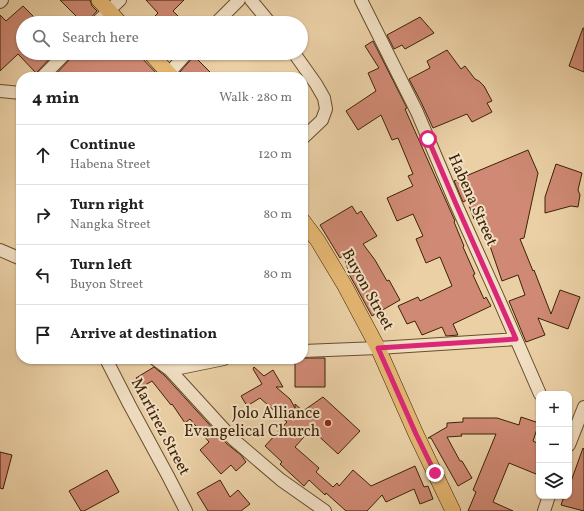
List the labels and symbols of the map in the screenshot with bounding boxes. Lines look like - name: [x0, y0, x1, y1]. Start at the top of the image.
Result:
- route start: [419, 130, 437, 148]
- street label: Habena Street: [442, 150, 502, 250]
- street label: Buyon Street: [336, 245, 399, 335]
- street label: Martirez Street: [125, 374, 195, 480]
- place label: Jolo Alliance Evangelical Church: [184, 403, 320, 443]
- marker: Jolo Alliance Evangelical Church: [323, 418, 333, 428]
- route end: [426, 464, 444, 482]

